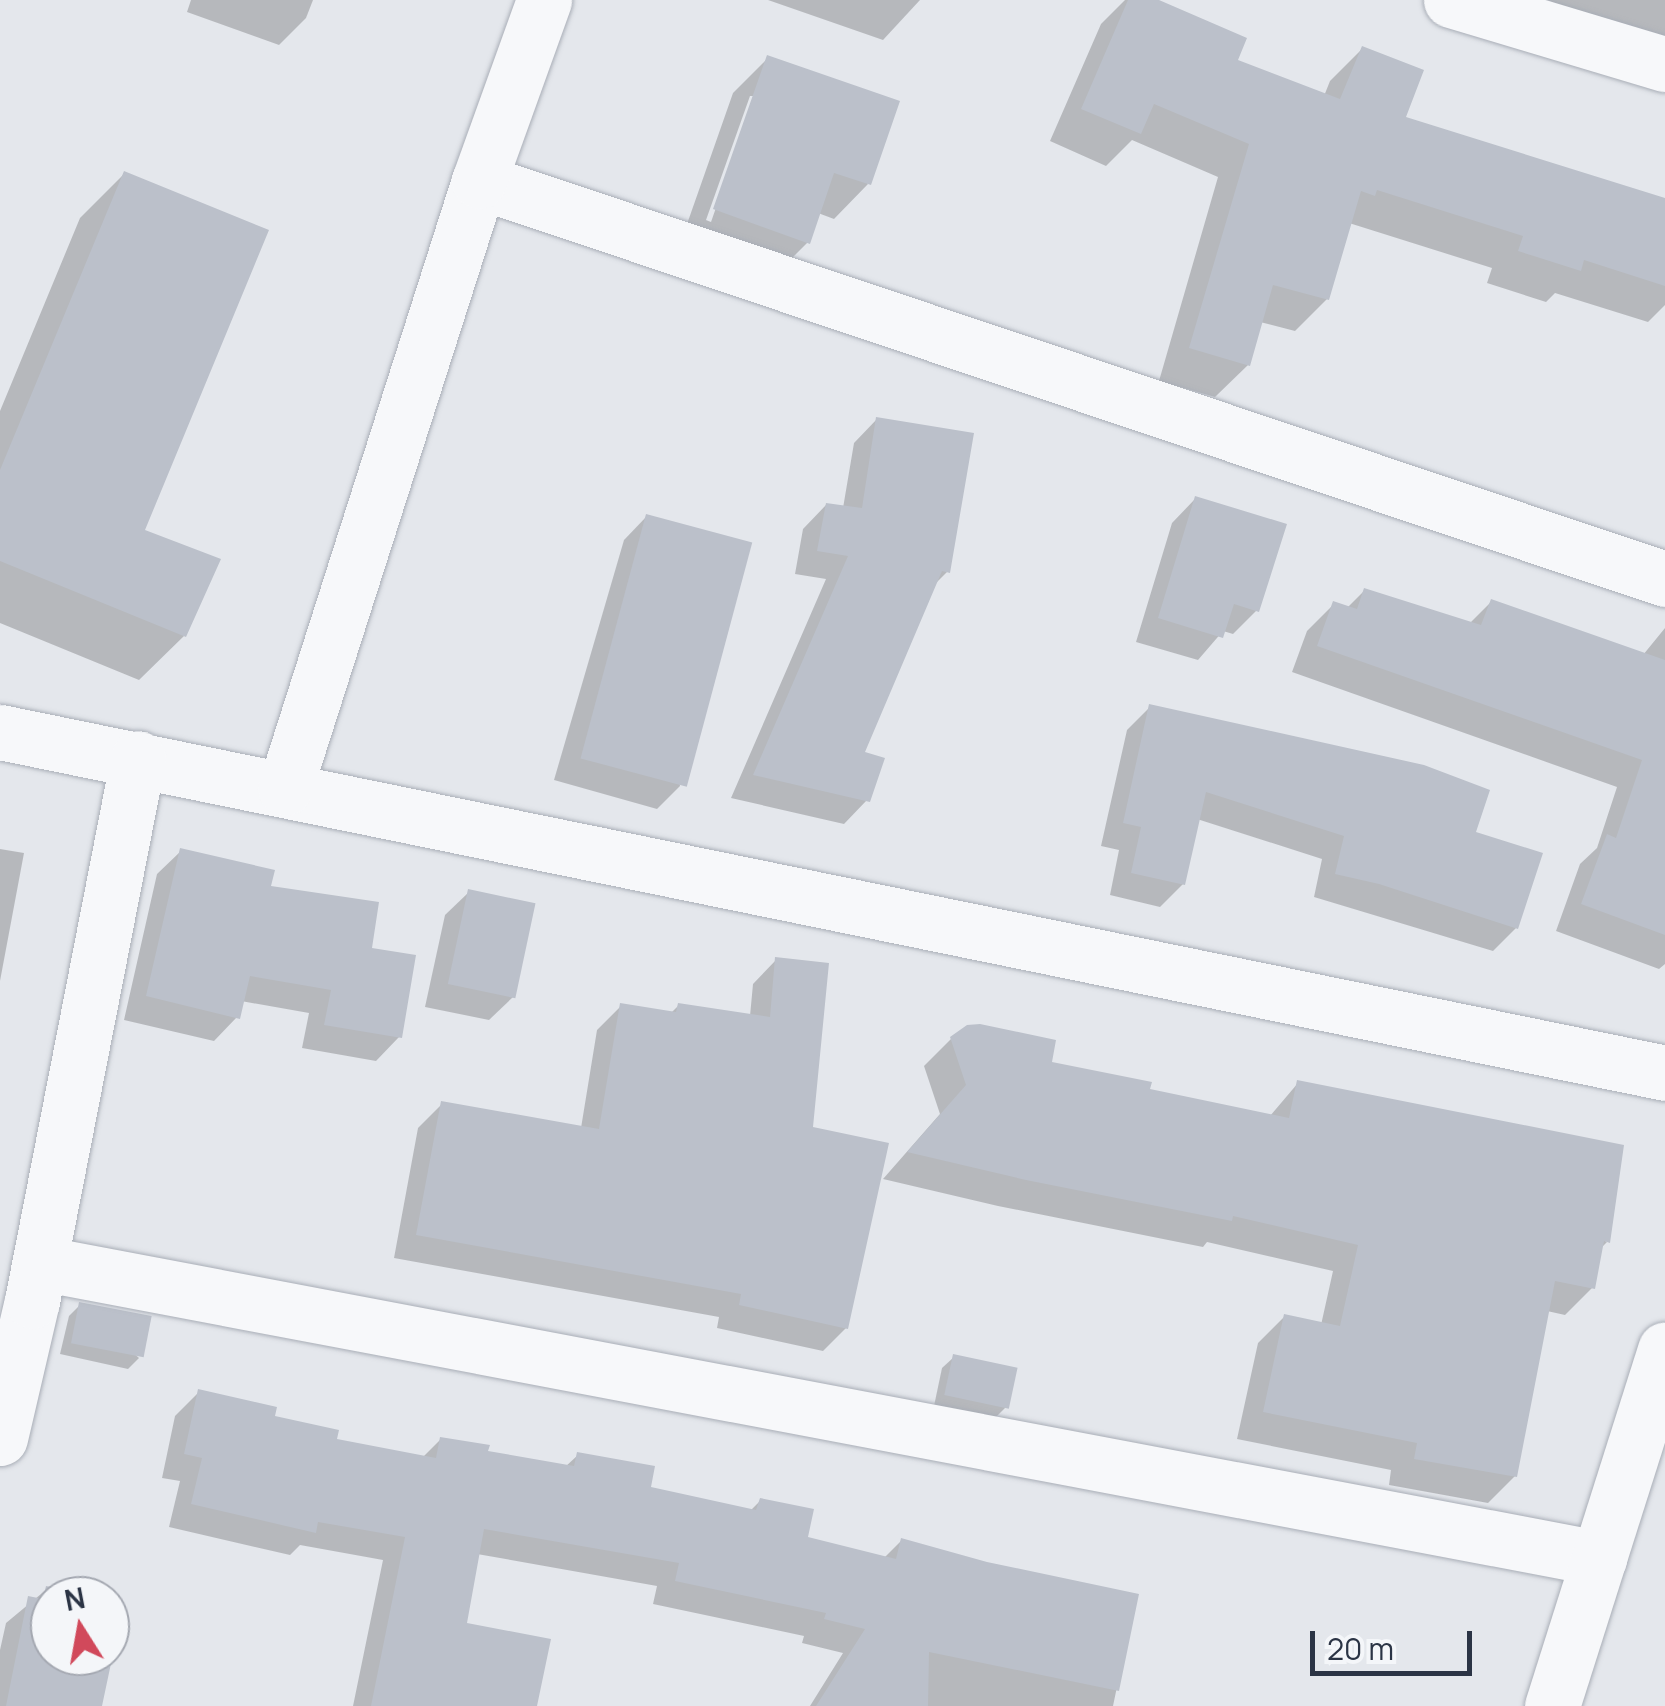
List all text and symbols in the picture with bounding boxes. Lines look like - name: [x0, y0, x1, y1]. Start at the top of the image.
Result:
- north arrow: [30, 1576, 130, 1676]
- text: N: [61, 1578, 88, 1619]
- scale bar: [1315, 1611, 1478, 1673]
- text: 20 m: [1327, 1628, 1394, 1669]

